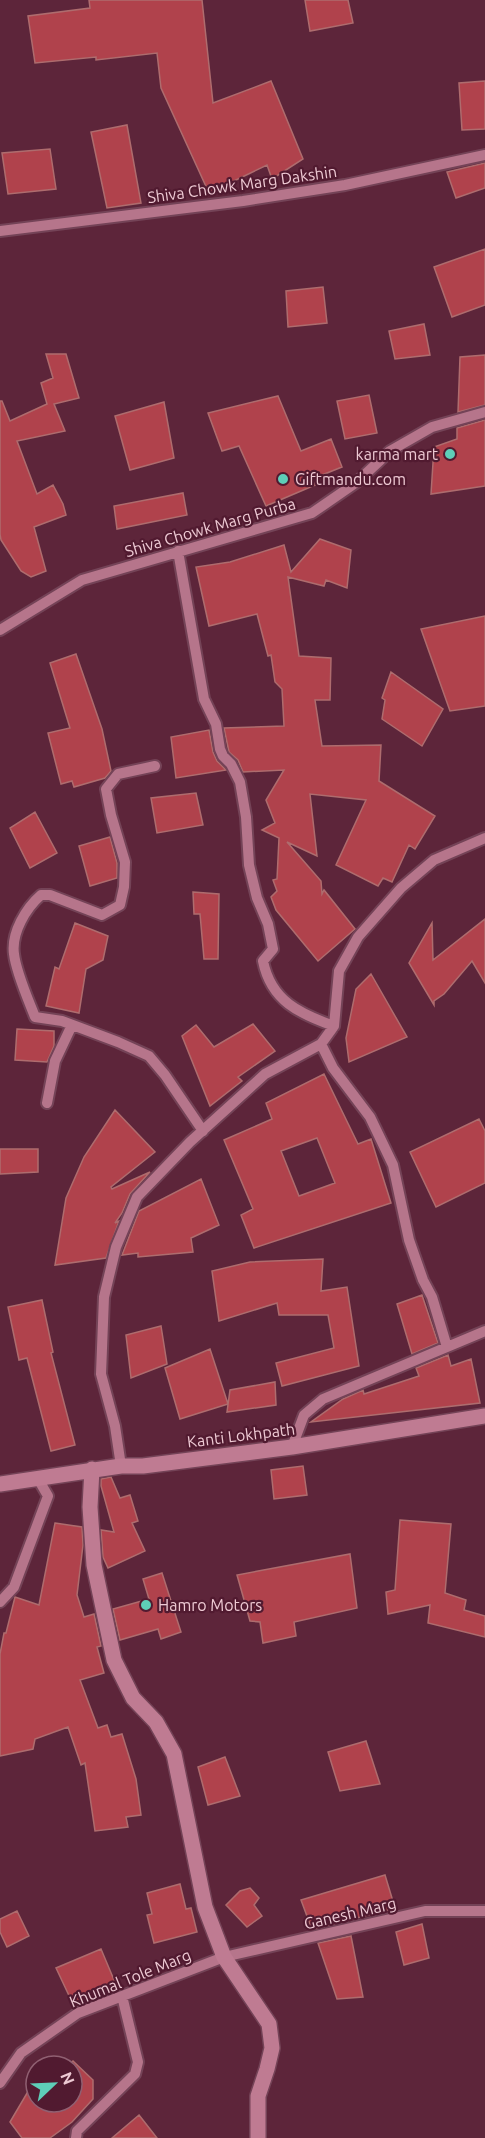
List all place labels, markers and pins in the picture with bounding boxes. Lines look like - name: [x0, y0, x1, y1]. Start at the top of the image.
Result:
- place label: karma mart: [356, 445, 439, 463]
- marker: karma mart: [443, 447, 457, 461]
- place label: Giftmandu.com: [295, 470, 406, 488]
- marker: Giftmandu.com: [276, 472, 290, 486]
- place label: Hamro Motors: [158, 1596, 262, 1614]
- marker: Hamro Motors: [139, 1598, 153, 1612]

